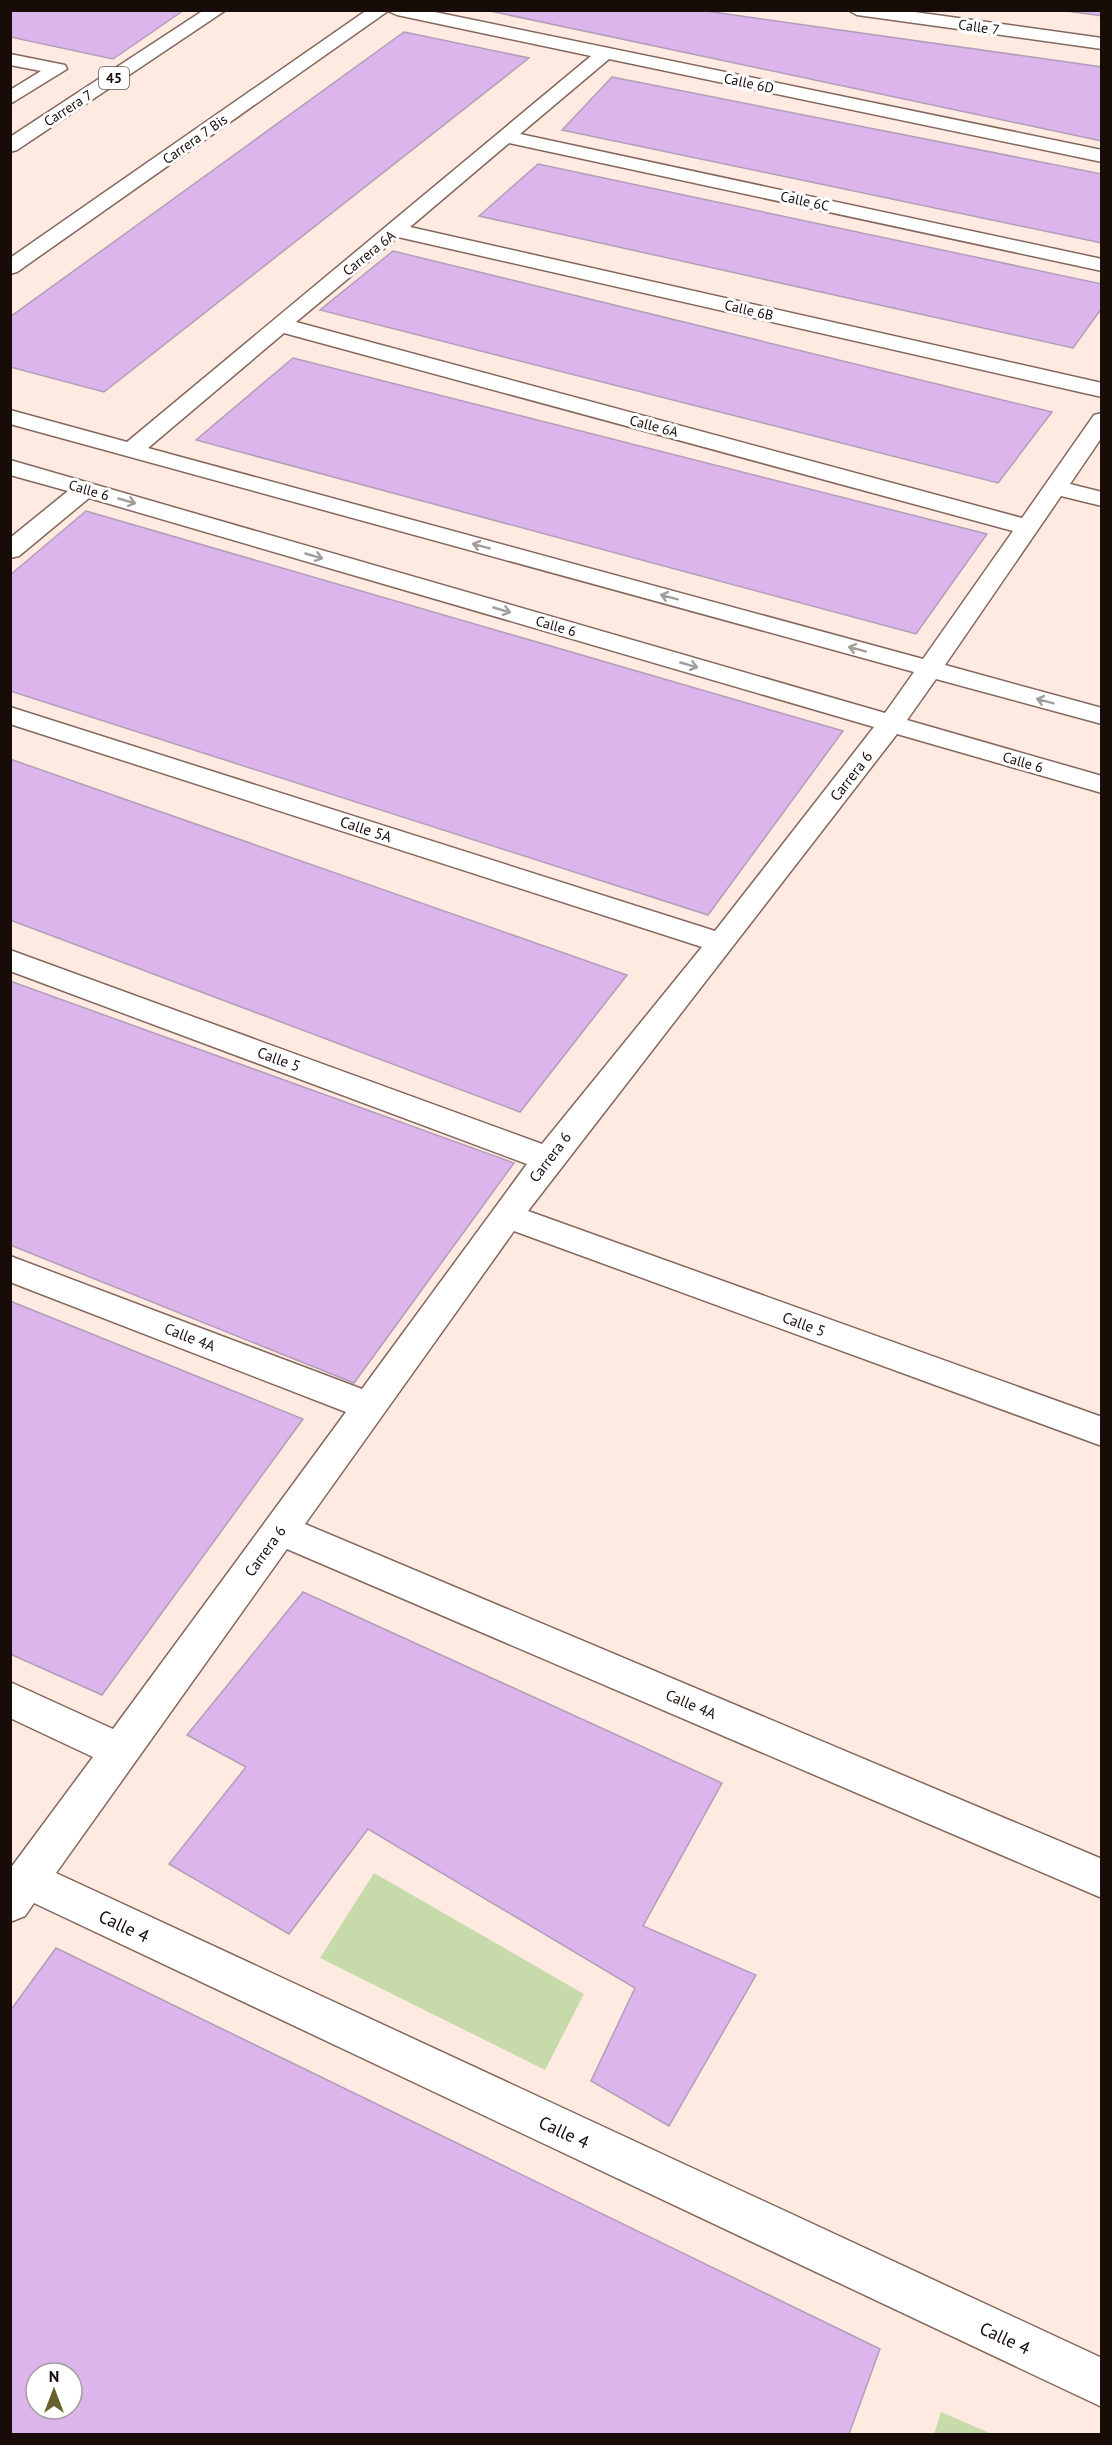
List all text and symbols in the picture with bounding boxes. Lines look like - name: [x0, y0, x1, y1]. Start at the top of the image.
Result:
- street label: Calle 7: [957, 15, 1001, 39]
- road number: 45: [99, 67, 129, 89]
- street label: Calle 6D: [722, 69, 776, 97]
- street label: Carrera 7: [40, 86, 96, 130]
- street label: Carrera 7 Bis: [159, 110, 231, 168]
- street label: Calle 6C: [779, 187, 831, 215]
- street label: Carrera 6A: [339, 226, 400, 280]
- street label: Calle 6B: [723, 296, 775, 324]
- street label: Calle 6A: [628, 411, 681, 441]
- street label: Calle 6: [67, 476, 111, 504]
- one-way arrow: [117, 496, 136, 507]
- one-way arrow: [472, 540, 491, 551]
- one-way arrow: [304, 551, 323, 562]
- one-way arrow: [660, 591, 679, 603]
- one-way arrow: [492, 605, 511, 616]
- street label: Calle 6: [534, 612, 578, 640]
- one-way arrow: [848, 643, 867, 654]
- one-way arrow: [679, 660, 698, 671]
- one-way arrow: [1036, 694, 1055, 706]
- street label: Carrera 6: [826, 747, 876, 805]
- street label: Calle 6: [1001, 748, 1045, 776]
- street label: Calle 5A: [338, 812, 394, 846]
- street label: Calle 5: [255, 1042, 303, 1076]
- street label: Carrera 6: [525, 1128, 575, 1186]
- street label: Calle 5: [780, 1307, 828, 1341]
- street label: Calle 4A: [162, 1319, 218, 1355]
- street label: Carrera 6: [240, 1522, 290, 1580]
- street label: Calle 4A: [663, 1685, 719, 1723]
- street label: Calle 4: [95, 1904, 153, 1948]
- street label: Calle 4: [535, 2110, 593, 2154]
- street label: Calle 4: [976, 2316, 1034, 2360]
- north arrow: [24, 2361, 84, 2421]
- text: N: [49, 2366, 59, 2386]

